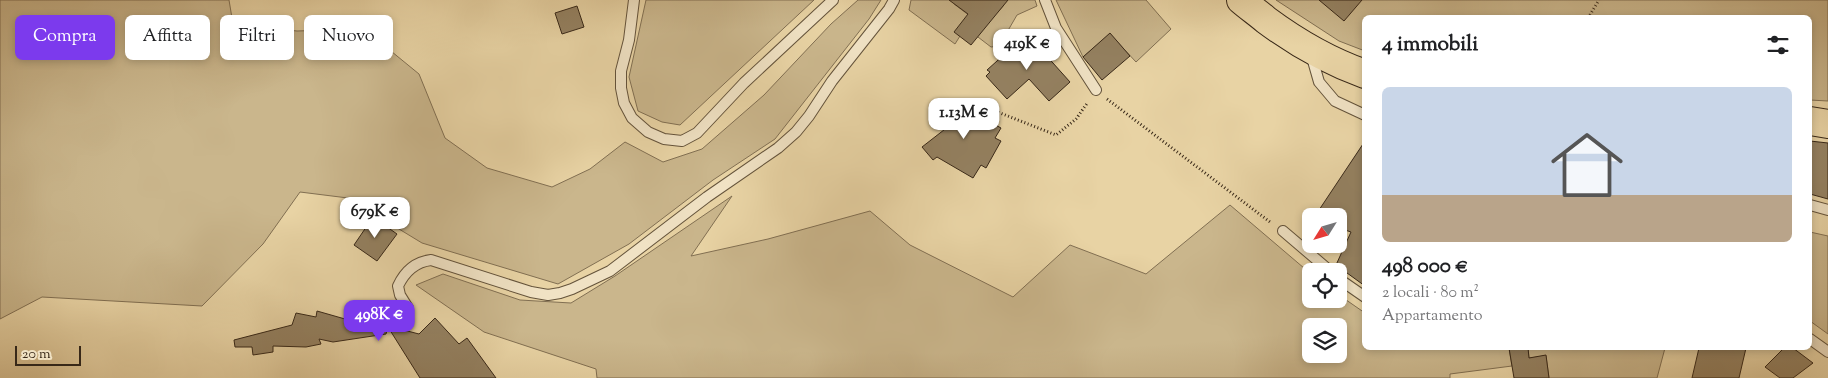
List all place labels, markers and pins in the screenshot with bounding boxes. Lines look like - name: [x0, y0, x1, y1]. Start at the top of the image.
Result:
- pin: 419K €: [986, 28, 1068, 71]
- pin: 1.13M €: [918, 98, 1010, 140]
- pin: 679K €: [334, 196, 416, 239]
- pin: 498K €: [338, 300, 420, 342]

